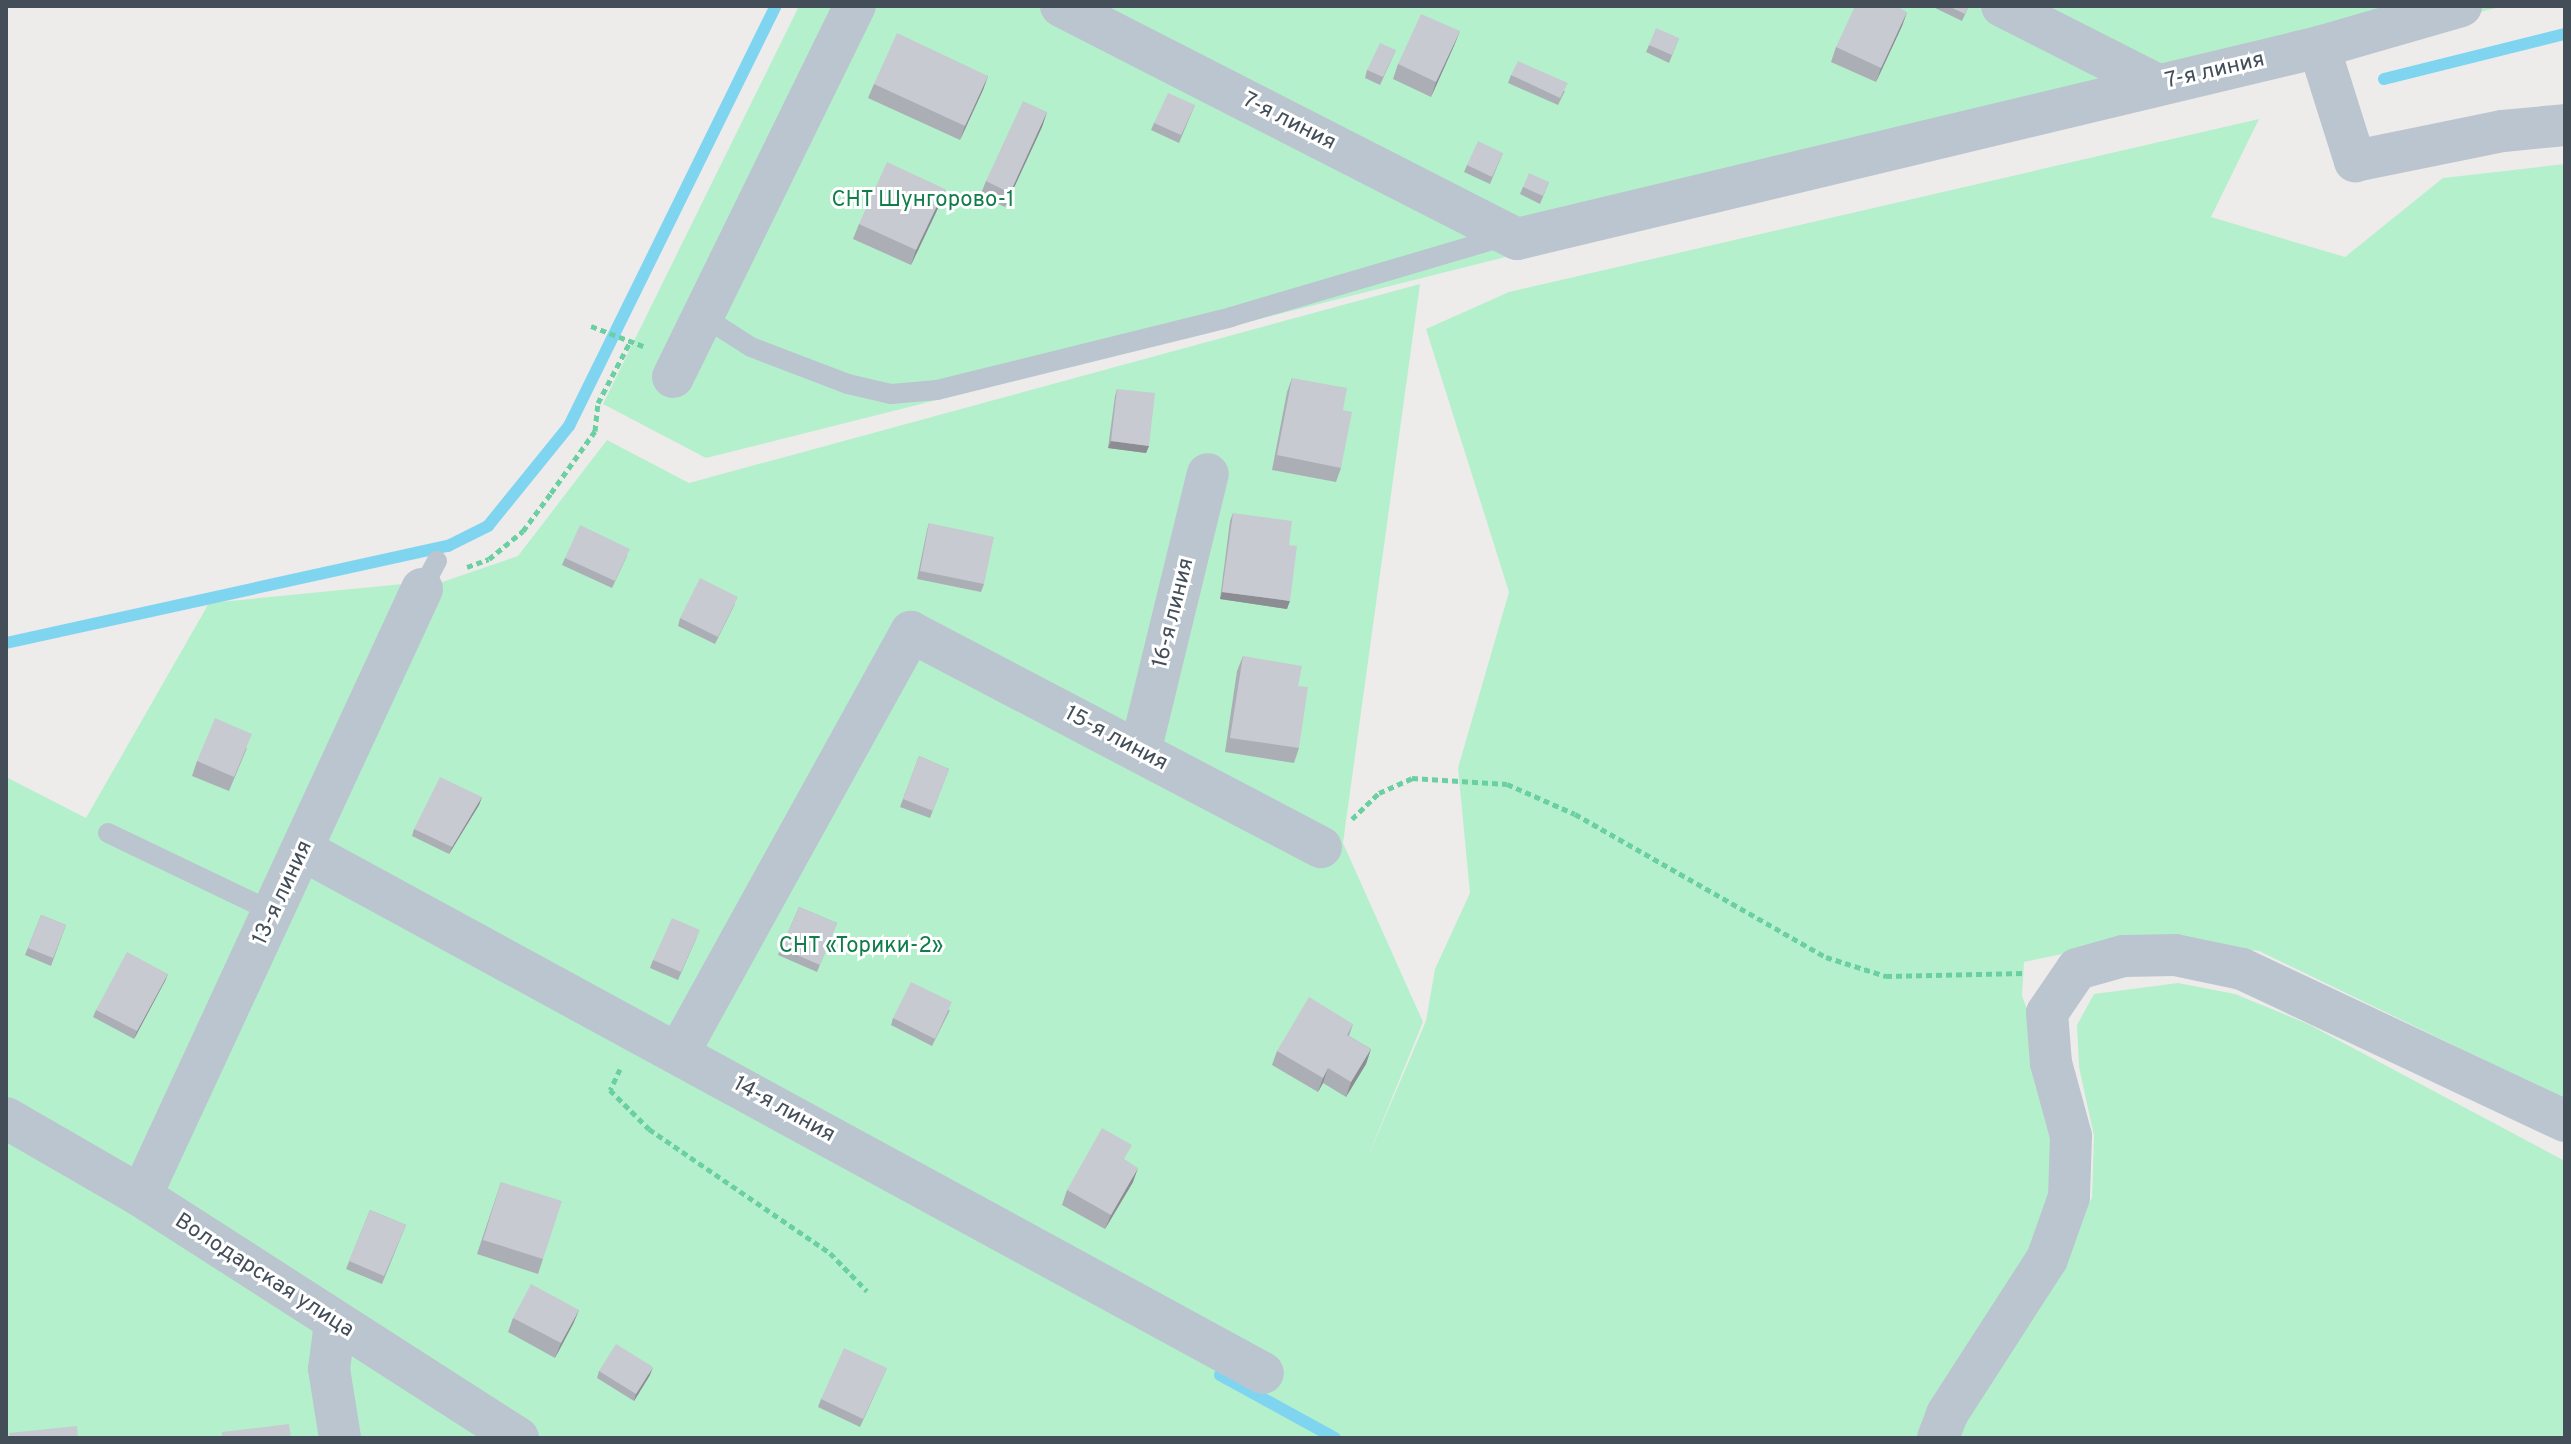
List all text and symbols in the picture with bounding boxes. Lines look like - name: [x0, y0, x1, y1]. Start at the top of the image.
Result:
- street label: 7-я линия: [2163, 47, 2267, 95]
- street label: 7-я линия: [1238, 87, 1340, 157]
- park label: СНТ Шунгорово-1: [831, 188, 1015, 214]
- street label: 16-я линия: [1148, 555, 1200, 671]
- street label: 15-я линия: [1060, 701, 1172, 777]
- street label: 13-я линия: [247, 837, 319, 949]
- park label: СНТ «Торики-2»: [778, 934, 944, 960]
- street label: 14-я линия: [729, 1071, 839, 1149]
- street label: Володарская улица: [170, 1208, 358, 1344]

